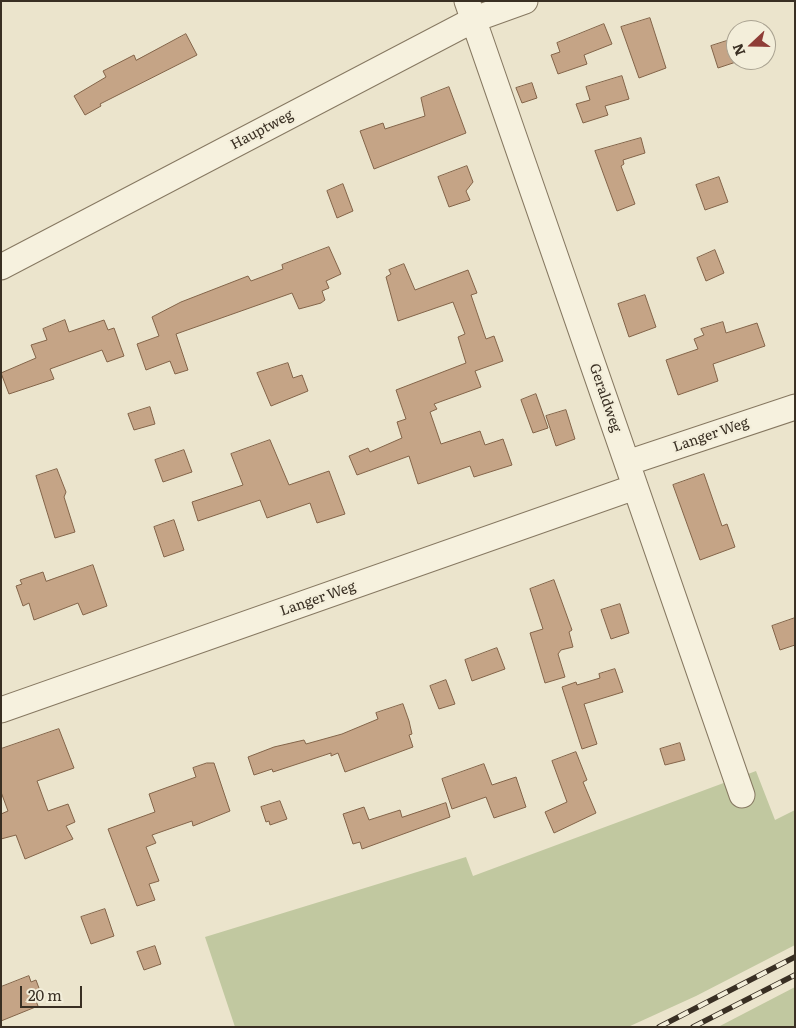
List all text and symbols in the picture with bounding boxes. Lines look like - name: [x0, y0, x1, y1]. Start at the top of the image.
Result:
- north arrow: [726, 20, 776, 70]
- text: N: [726, 41, 749, 59]
- street label: Hauptweg: [228, 107, 296, 153]
- street label: Geraldweg: [585, 361, 625, 435]
- street label: Langer Weg: [671, 414, 751, 456]
- street label: Langer Weg: [278, 578, 358, 620]
- scale bar: [22, 976, 85, 1008]
- text: 20 m: [28, 983, 62, 1006]

